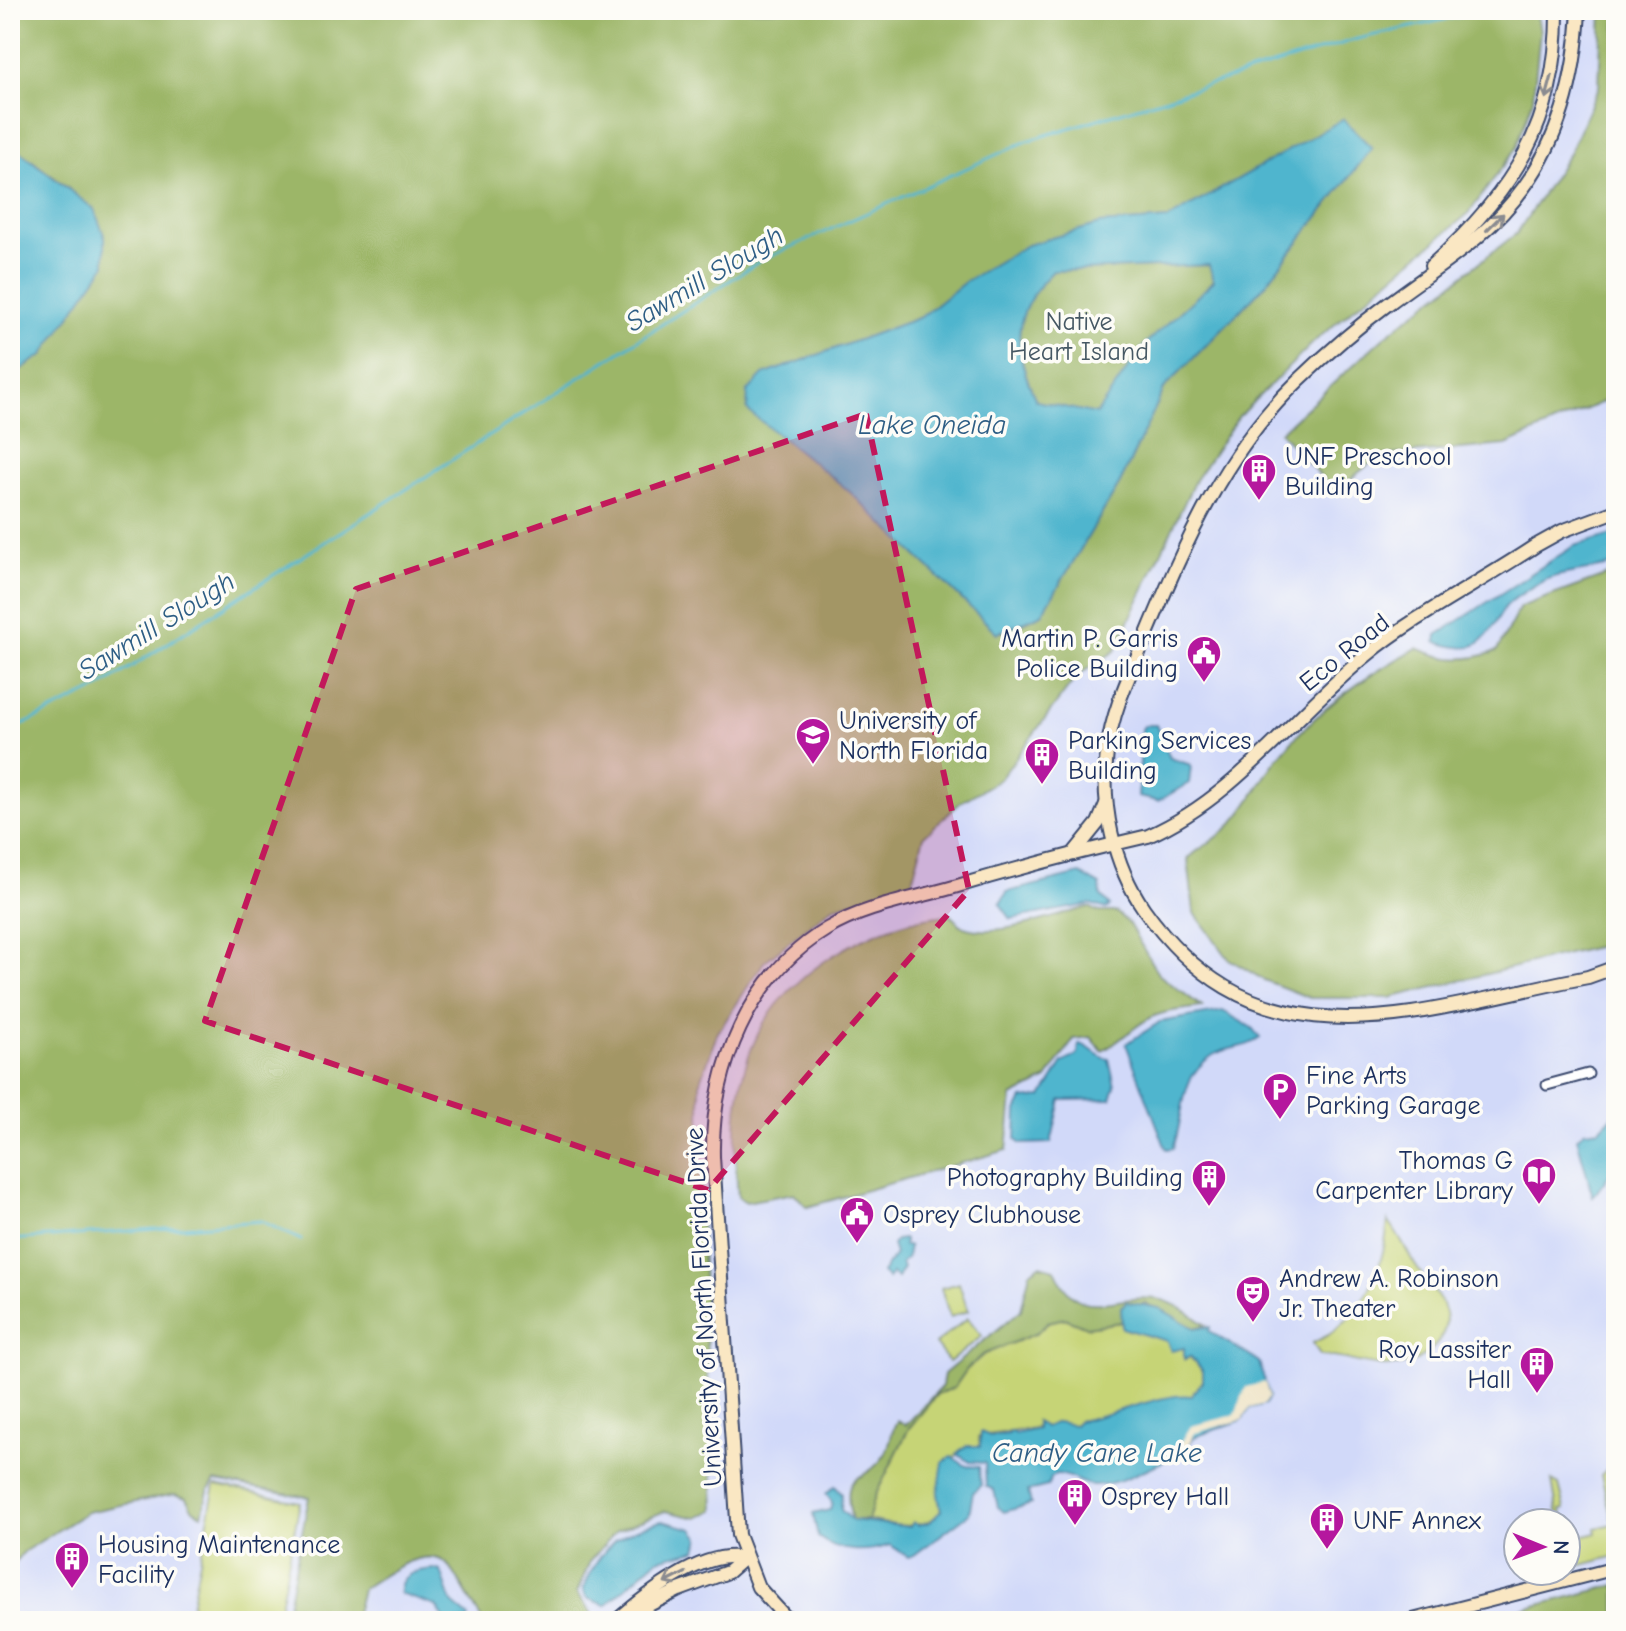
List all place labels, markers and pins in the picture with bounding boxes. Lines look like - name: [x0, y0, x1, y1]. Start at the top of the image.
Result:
- place label: UNF Preschool Building: [1285, 442, 1452, 502]
- building icon: UNF Preschool Building: [1240, 452, 1278, 502]
- place label: Martin P. Garris Police Building: [1001, 624, 1178, 684]
- public building icon: Martin P. Garris Police Building: [1185, 634, 1223, 684]
- place label: University of North Florida: [839, 706, 988, 766]
- school or university icon: University of North Florida: [794, 716, 832, 766]
- place label: Parking Services Building: [1068, 726, 1251, 786]
- building icon: Parking Services Building: [1023, 736, 1061, 786]
- place label: Fine Arts Parking Garage: [1306, 1061, 1481, 1121]
- parking icon: Fine Arts Parking Garage: [1261, 1071, 1299, 1121]
- place label: Thomas G Carpenter Library: [1315, 1146, 1513, 1206]
- library icon: Thomas G Carpenter Library: [1520, 1156, 1558, 1206]
- building icon: Photography Building: [1190, 1158, 1228, 1208]
- place label: Photography Building: [947, 1163, 1183, 1193]
- public building icon: Osprey Clubhouse: [838, 1195, 876, 1245]
- place label: Osprey Clubhouse: [883, 1200, 1081, 1230]
- place label: Andrew A. Robinson Jr. Theater: [1279, 1264, 1499, 1324]
- theatre icon: Andrew A. Robinson Jr. Theater: [1234, 1274, 1272, 1324]
- place label: Roy Lassiter Hall: [1378, 1335, 1512, 1395]
- building icon: Roy Lassiter Hall: [1518, 1345, 1556, 1395]
- building icon: Osprey Hall: [1056, 1477, 1094, 1527]
- place label: Osprey Hall: [1101, 1482, 1229, 1512]
- building icon: UNF Annex: [1308, 1501, 1346, 1551]
- place label: UNF Annex: [1353, 1506, 1482, 1536]
- place label: Housing Maintenance Facility: [98, 1530, 340, 1590]
- building icon: Housing Maintenance Facility: [53, 1540, 91, 1590]

